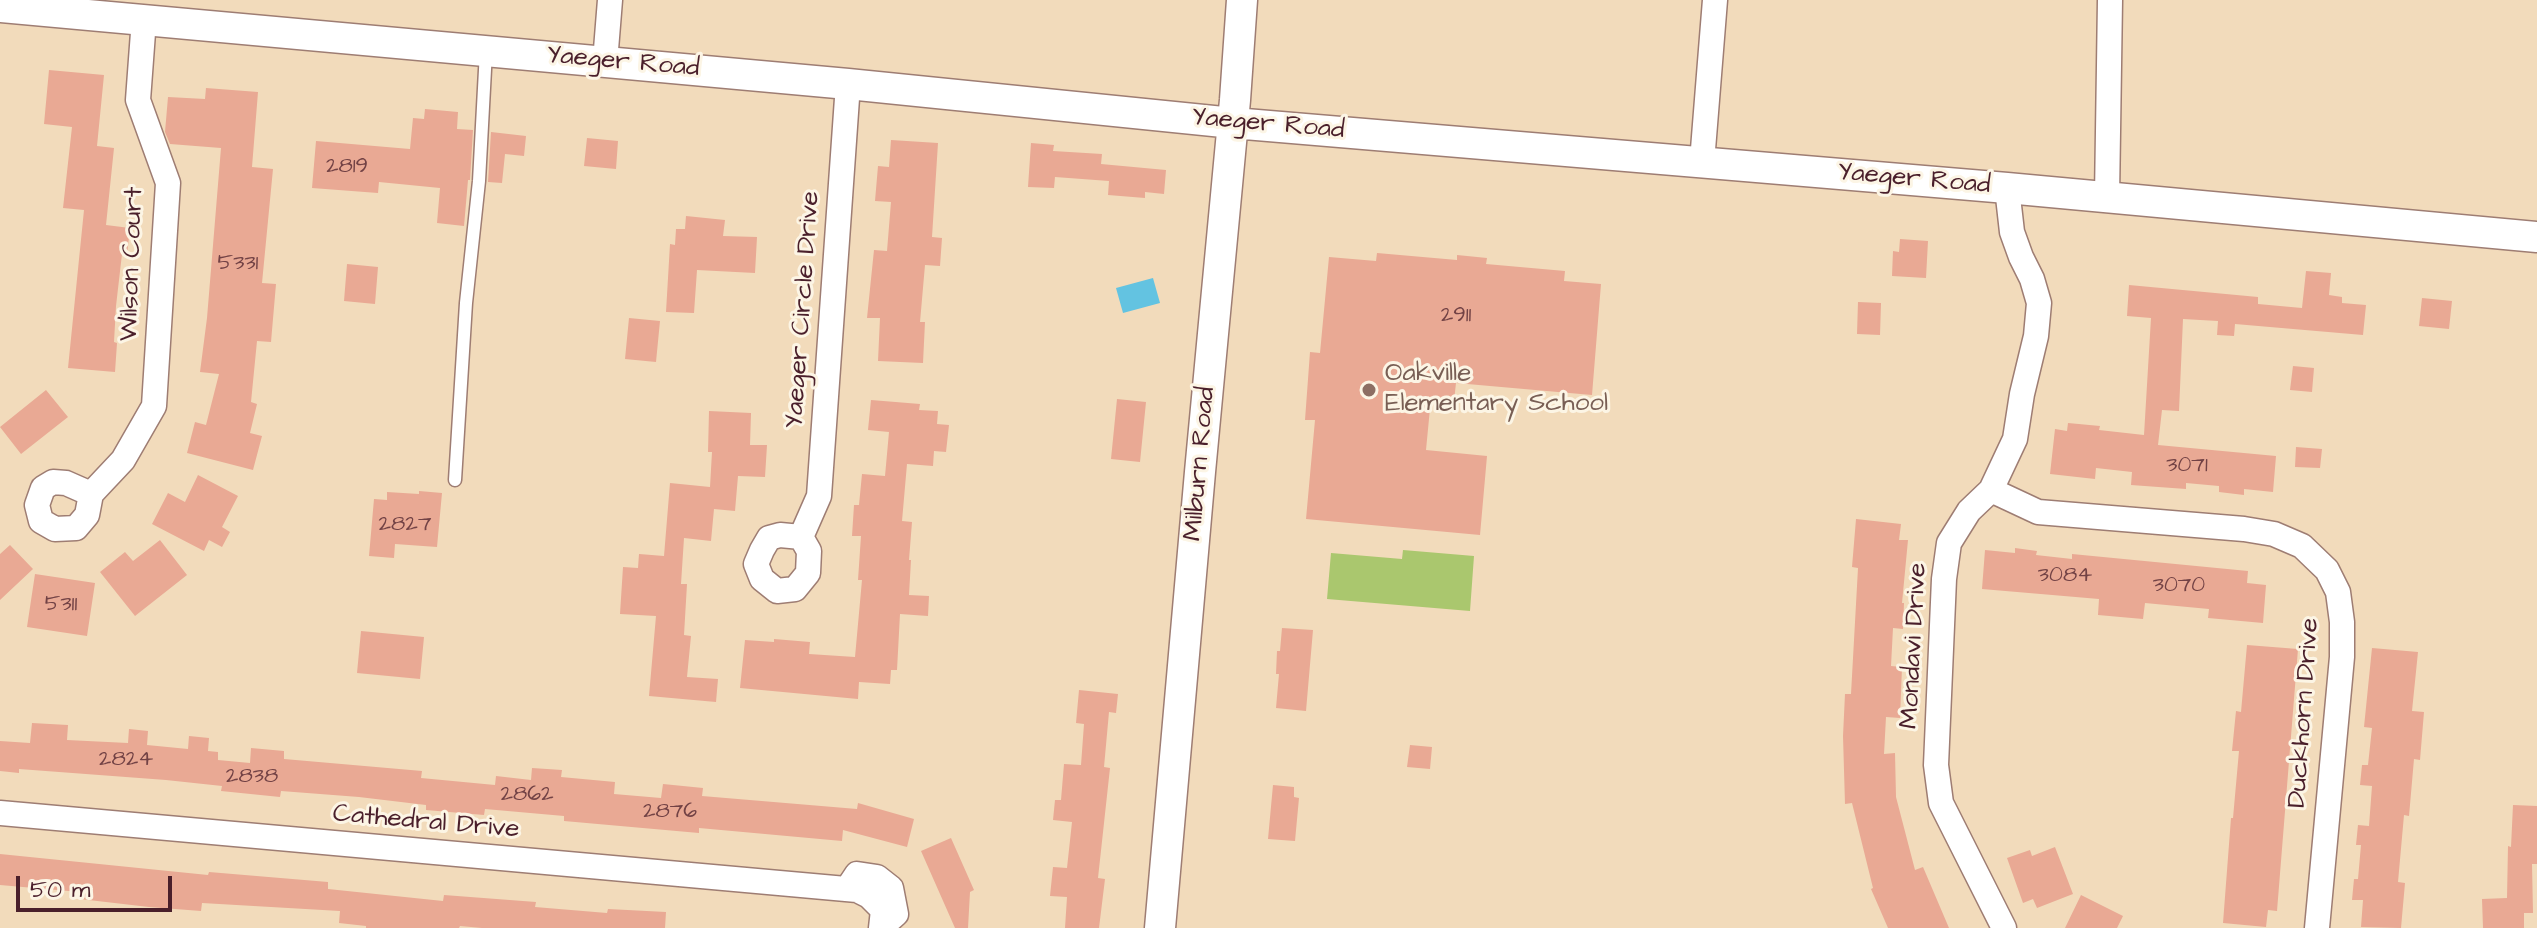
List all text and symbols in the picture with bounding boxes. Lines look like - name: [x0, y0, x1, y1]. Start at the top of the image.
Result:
- street label: Yaeger Road: [545, 41, 701, 85]
- street label: Yaeger Road: [1190, 103, 1346, 147]
- house number: 2819: [326, 154, 368, 180]
- street label: Yaeger Road: [1836, 158, 1992, 202]
- street label: Wilson Court: [115, 186, 151, 342]
- street label: Yaeger Circle Drive: [780, 190, 828, 430]
- house number: 5331: [218, 251, 258, 277]
- house number: 2911: [1441, 303, 1471, 329]
- place label: Oakville Elementary School: [1385, 359, 1608, 420]
- marker: Oakville Elementary School: [1360, 381, 1378, 399]
- street label: Milburn Road: [1179, 386, 1223, 542]
- house number: 3071: [2166, 453, 2208, 479]
- house number: 2827: [379, 512, 431, 538]
- street label: Mondavi Drive: [1895, 562, 1935, 730]
- house number: 3084: [2038, 563, 2092, 589]
- house number: 3070: [2153, 573, 2205, 599]
- house number: 5311: [45, 592, 77, 618]
- street label: Duckhorn Drive: [2283, 617, 2327, 809]
- house number: 2824: [99, 747, 153, 773]
- house number: 2838: [226, 764, 278, 790]
- house number: 2862: [500, 782, 554, 808]
- street label: Cathedral Drive: [331, 799, 521, 847]
- house number: 2876: [643, 799, 697, 825]
- scale bar: [20, 860, 176, 910]
- text: 50 m: [30, 873, 90, 907]

